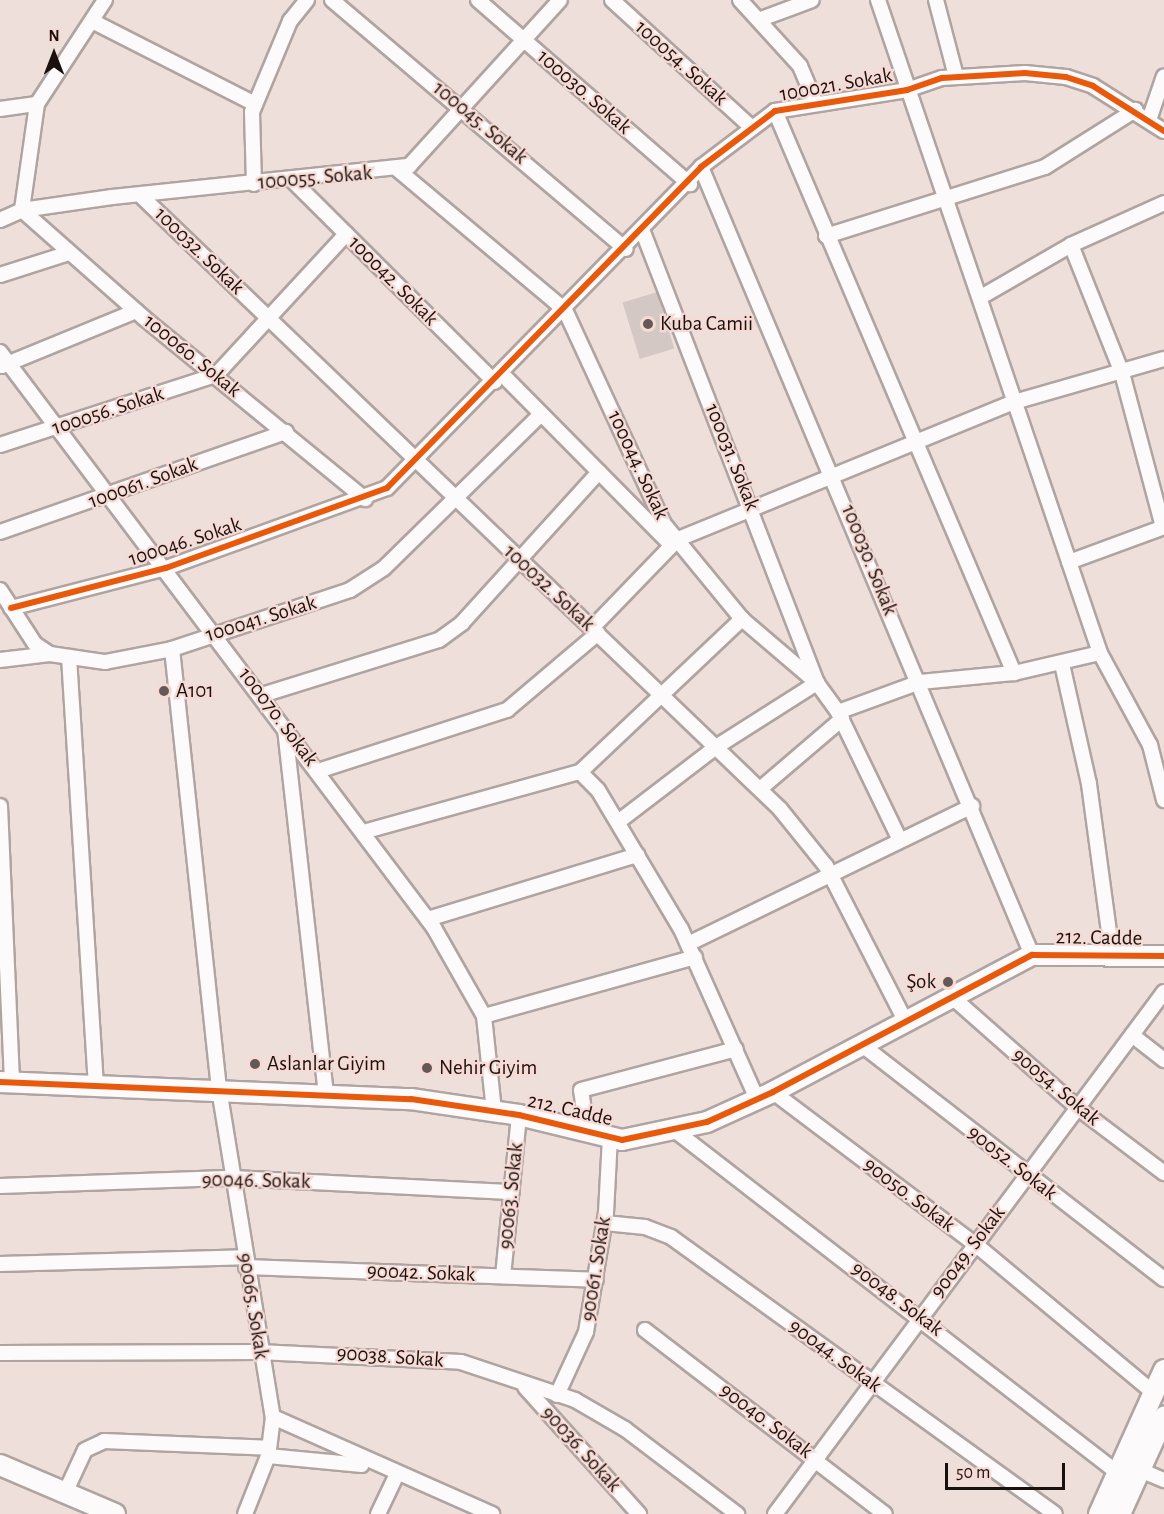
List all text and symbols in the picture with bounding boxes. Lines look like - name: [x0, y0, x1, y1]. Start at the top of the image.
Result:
- street label: 100054. Sokak: [630, 15, 732, 111]
- north arrow: [24, 24, 84, 84]
- text: N: [48, 28, 60, 44]
- street label: 100030. Sokak: [532, 44, 636, 140]
- street label: 100021. Sokak: [778, 63, 894, 107]
- street label: 100045. Sokak: [428, 76, 532, 170]
- street label: 100055. Sokak: [257, 160, 373, 196]
- street label: 100032. Sokak: [149, 202, 249, 300]
- street label: 100042. Sokak: [343, 231, 443, 331]
- street label: 100060. Sokak: [138, 309, 246, 403]
- place label: Kuba Camii: [660, 311, 753, 337]
- marker: Kuba Camii: [641, 317, 655, 331]
- street label: 100056. Sokak: [49, 381, 167, 441]
- street label: 100031. Sokak: [699, 400, 765, 514]
- street label: 100044. Sokak: [602, 407, 674, 523]
- street label: 100061. Sokak: [85, 452, 201, 514]
- street label: 100030. Sokak: [835, 501, 903, 619]
- street label: 100046. Sokak: [125, 512, 245, 572]
- street label: 100032. Sokak: [498, 539, 600, 637]
- street label: 100041. Sokak: [203, 590, 319, 648]
- street label: 100070. Sokak: [233, 663, 323, 771]
- place label: A101: [176, 678, 214, 704]
- marker: A101: [157, 684, 171, 698]
- street label: 212. Cadde: [1055, 925, 1143, 951]
- place label: Şok: [907, 969, 936, 995]
- marker: Şok: [941, 975, 955, 989]
- street label: 90054. Sokak: [1007, 1043, 1105, 1131]
- place label: Aslanlar Giyim: [267, 1051, 386, 1077]
- place label: Nehir Giyim: [439, 1055, 537, 1081]
- marker: Aslanlar Giyim: [248, 1057, 262, 1071]
- marker: Nehir Giyim: [420, 1061, 434, 1075]
- street label: 212. Cadde: [525, 1088, 615, 1132]
- street label: 90052. Sokak: [962, 1120, 1062, 1206]
- street label: 90063. Sokak: [493, 1141, 529, 1251]
- street label: 90050. Sokak: [858, 1152, 960, 1238]
- street label: 90046. Sokak: [202, 1167, 310, 1195]
- street label: 90049. Sokak: [925, 1201, 1011, 1303]
- street label: 90061. Sokak: [575, 1215, 617, 1323]
- street label: 90065. Sokak: [232, 1251, 274, 1361]
- street label: 90048. Sokak: [846, 1256, 948, 1342]
- street label: 90042. Sokak: [366, 1259, 476, 1287]
- street label: 90044. Sokak: [784, 1314, 886, 1398]
- street label: 90038. Sokak: [336, 1341, 444, 1373]
- street label: 90040. Sokak: [715, 1378, 817, 1464]
- street label: 90036. Sokak: [536, 1401, 626, 1497]
- scale bar: [948, 1451, 1068, 1489]
- text: 50 m: [956, 1464, 990, 1482]

